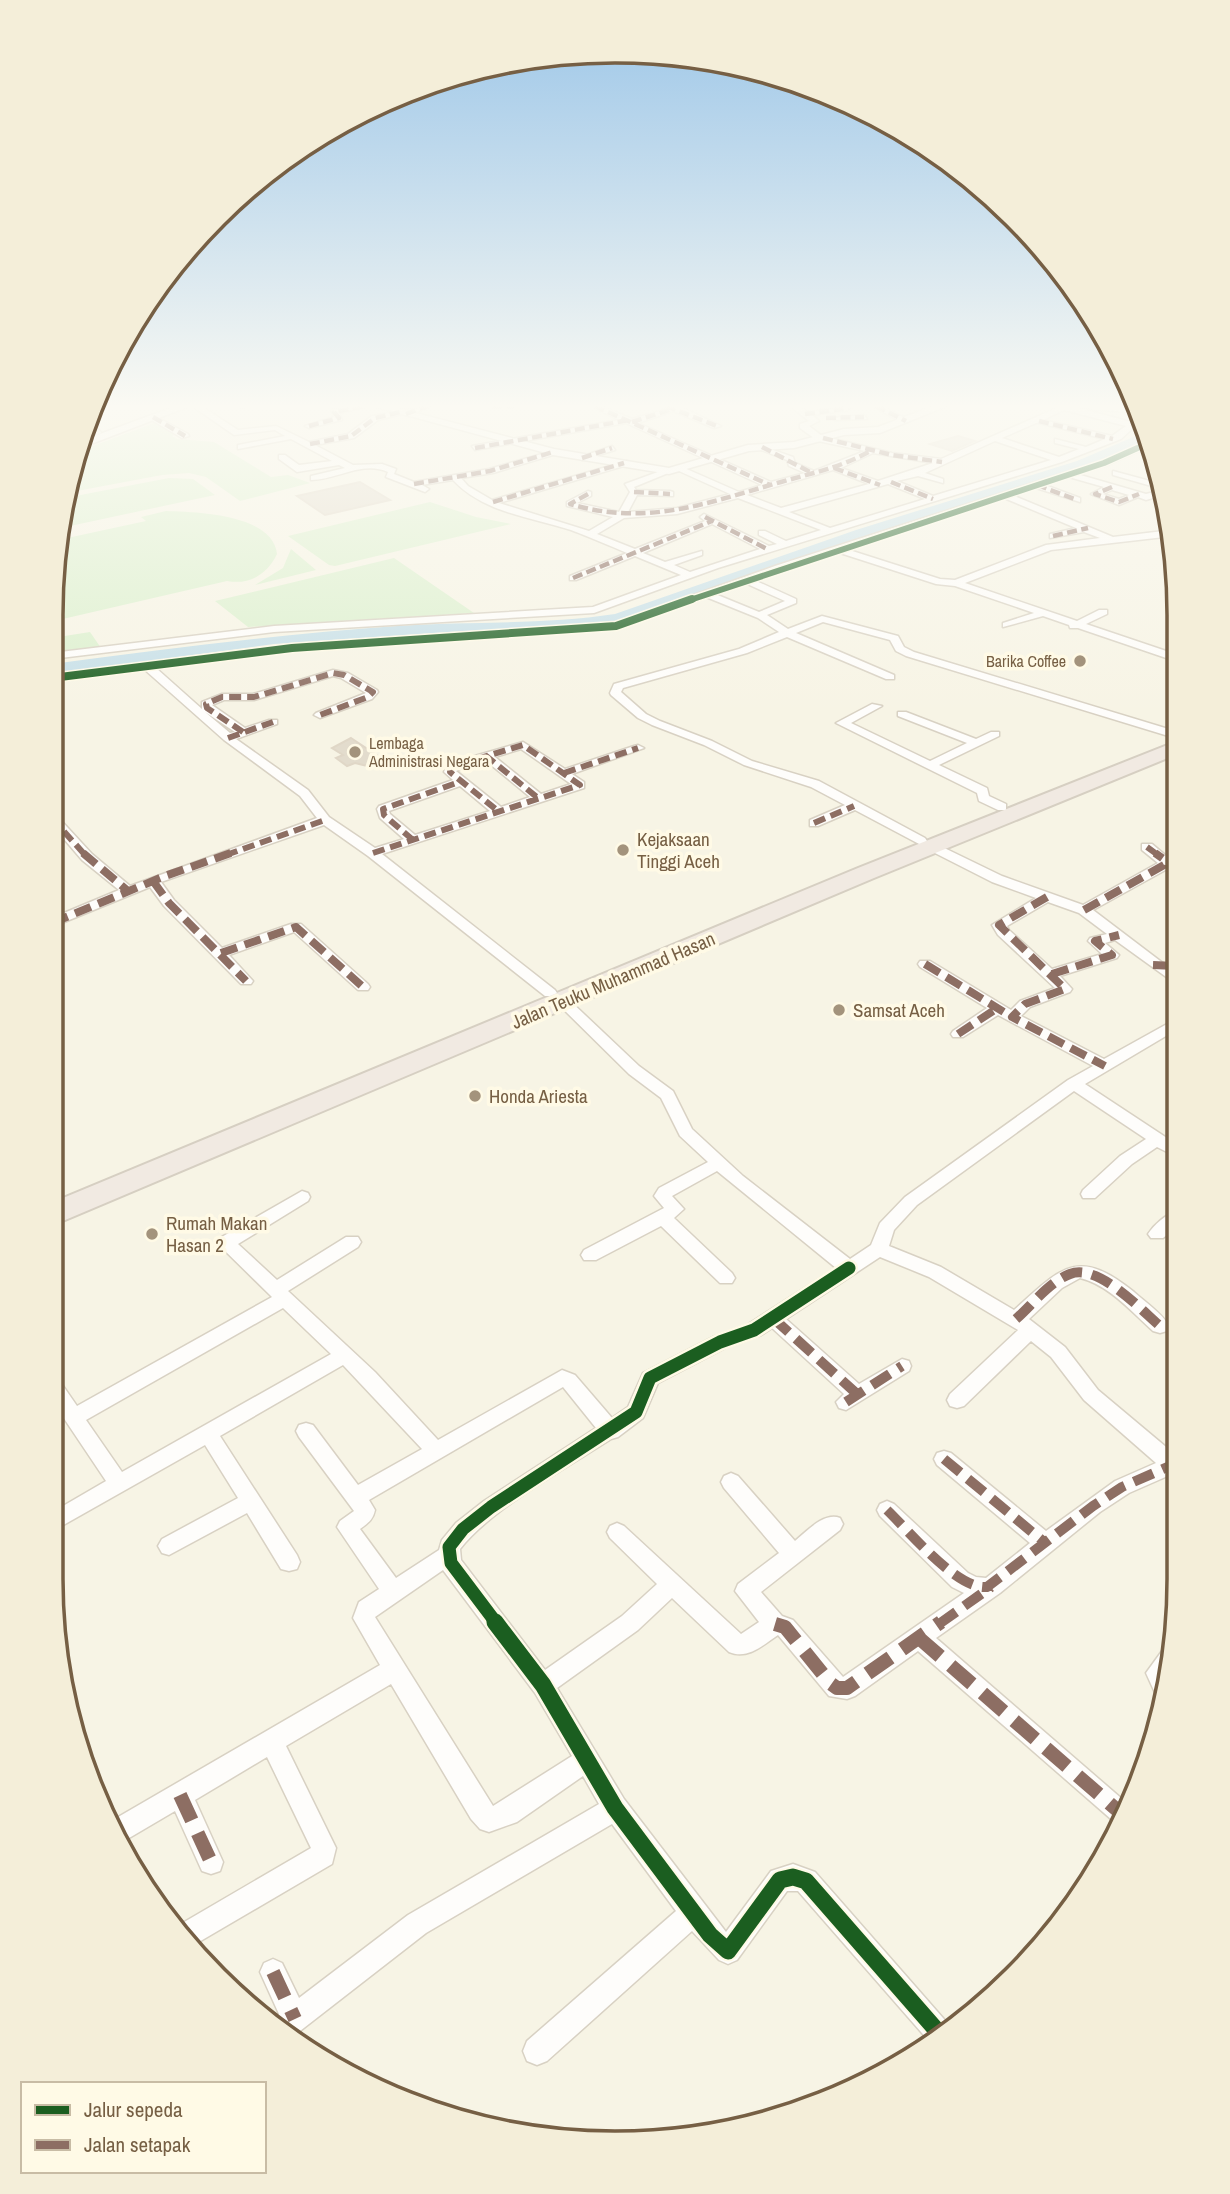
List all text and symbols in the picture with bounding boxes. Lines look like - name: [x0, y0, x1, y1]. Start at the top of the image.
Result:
- place label: Barika Coffee: [986, 650, 1066, 672]
- marker: Barika Coffee: [1072, 653, 1088, 669]
- place label: Lembaga Administrasi Negara: [368, 732, 490, 772]
- marker: Lembaga Administrasi Negara: [347, 744, 363, 760]
- place label: Kejaksaan Tinggi Aceh: [637, 826, 720, 874]
- marker: Kejaksaan Tinggi Aceh: [615, 842, 631, 858]
- street label: Jalan Teuku Muhammad Hasan: [507, 925, 719, 1035]
- place label: Samsat Aceh: [853, 997, 945, 1023]
- marker: Samsat Aceh: [831, 1002, 847, 1018]
- place label: Honda Ariesta: [489, 1083, 588, 1109]
- marker: Honda Ariesta: [467, 1088, 483, 1104]
- place label: Rumah Makan Hasan 2: [166, 1210, 267, 1258]
- marker: Rumah Makan Hasan 2: [144, 1226, 160, 1242]
- legend: [21, 2082, 266, 2173]
- text: Jalur sepeda: [84, 2095, 183, 2124]
- text: Jalan setapak: [84, 2130, 191, 2159]

